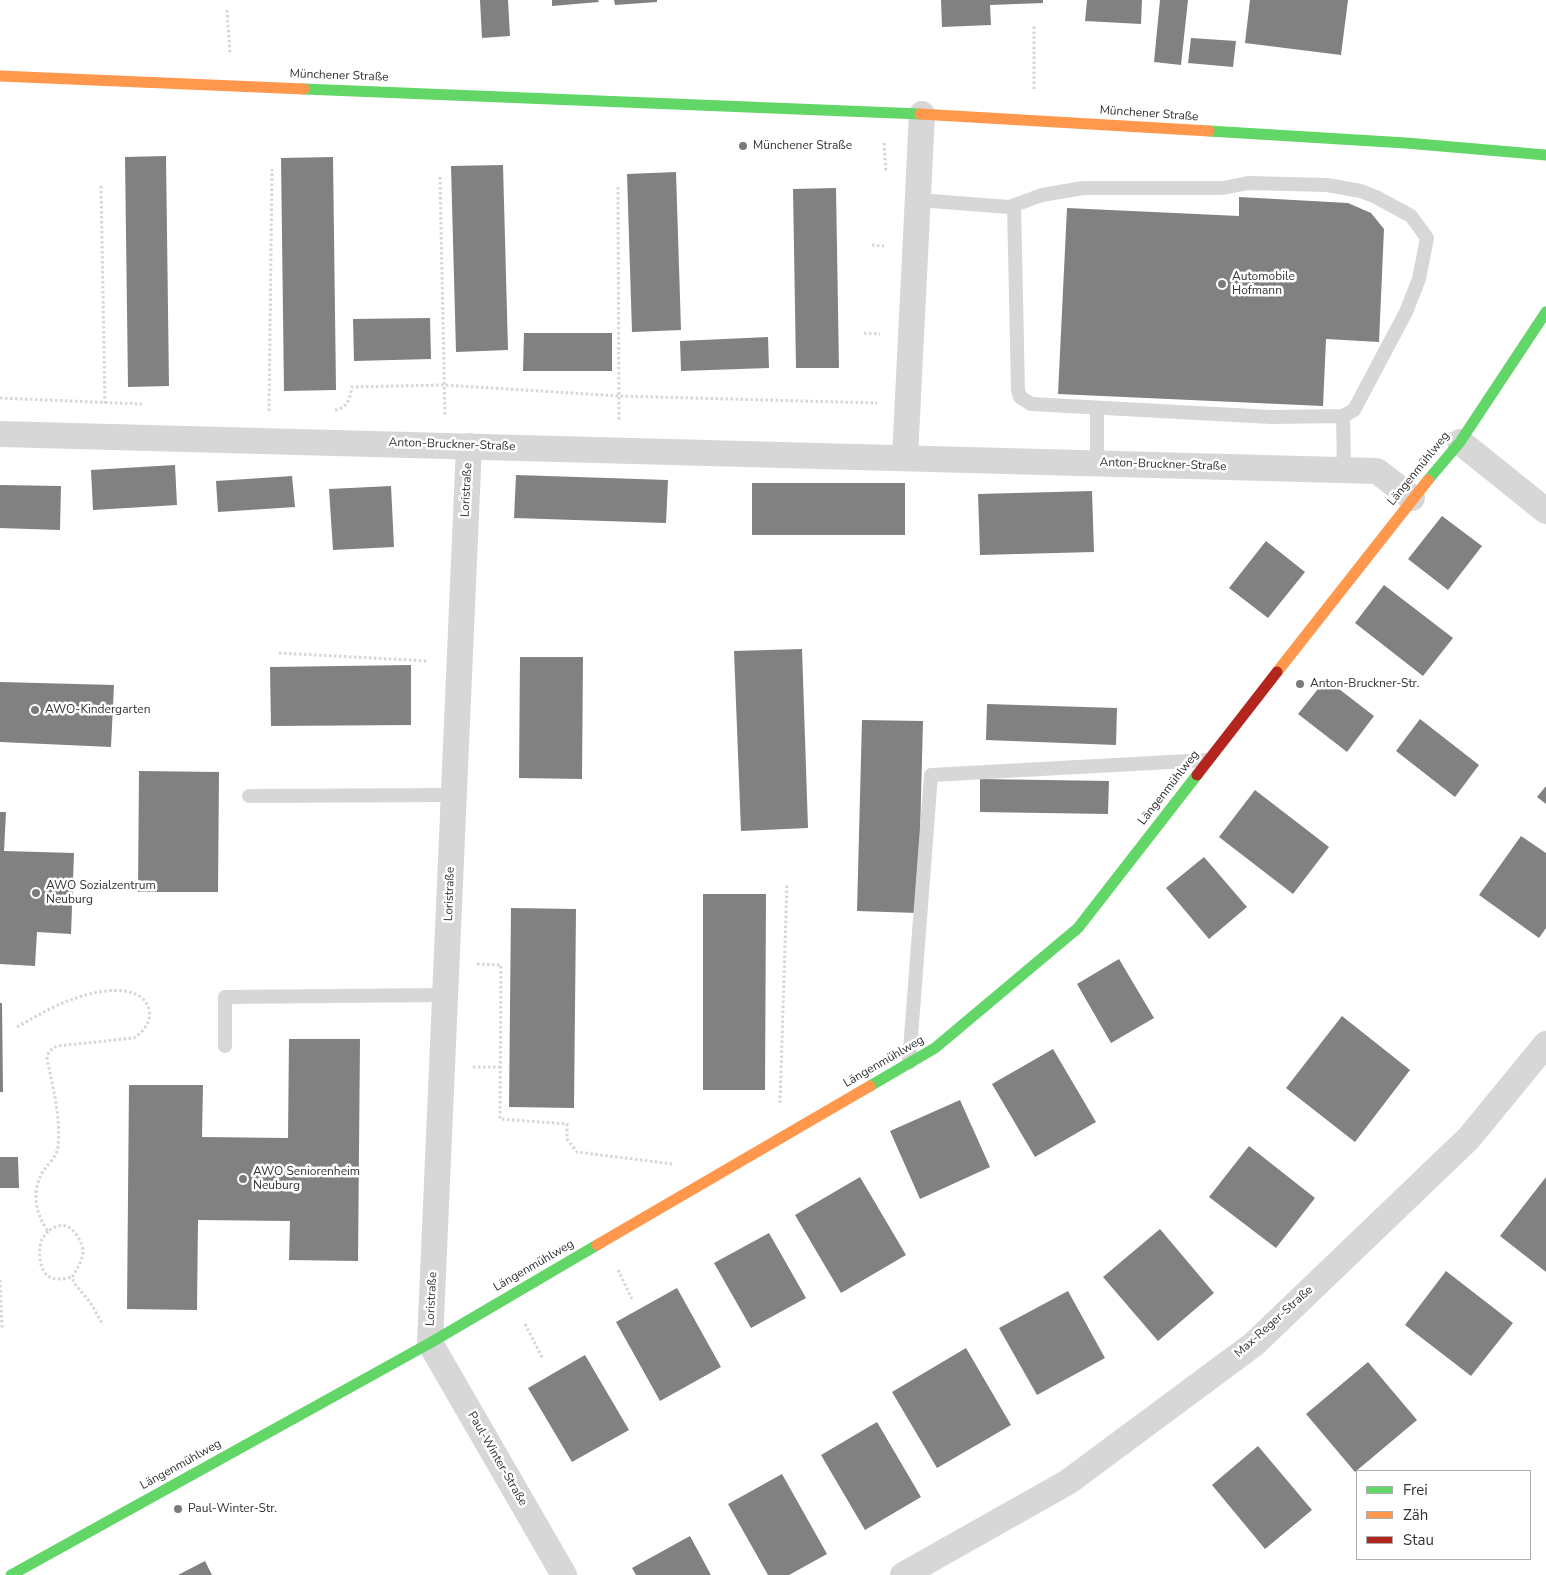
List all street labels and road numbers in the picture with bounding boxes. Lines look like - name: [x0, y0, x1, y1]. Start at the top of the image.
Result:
- street label: Münchener Straße: [289, 67, 389, 85]
- street label: Münchener Straße: [1099, 103, 1199, 125]
- street label: Längenmühlweg: [1385, 429, 1453, 509]
- street label: Anton-Bruckner-Straße: [388, 436, 516, 454]
- street label: Anton-Bruckner-Straße: [1099, 456, 1227, 474]
- street label: Loristraße: [458, 462, 476, 518]
- street label: Längenmühlweg: [1135, 748, 1203, 828]
- street label: Loristraße: [442, 867, 458, 921]
- street label: Längenmühlweg: [841, 1033, 927, 1091]
- street label: Längenmühlweg: [491, 1237, 577, 1295]
- street label: Loristraße: [423, 1271, 441, 1327]
- street label: Max-Reger-Straße: [1232, 1283, 1316, 1361]
- street label: Paul-Winter-Straße: [464, 1409, 530, 1509]
- street label: Längenmühlweg: [138, 1437, 224, 1493]

